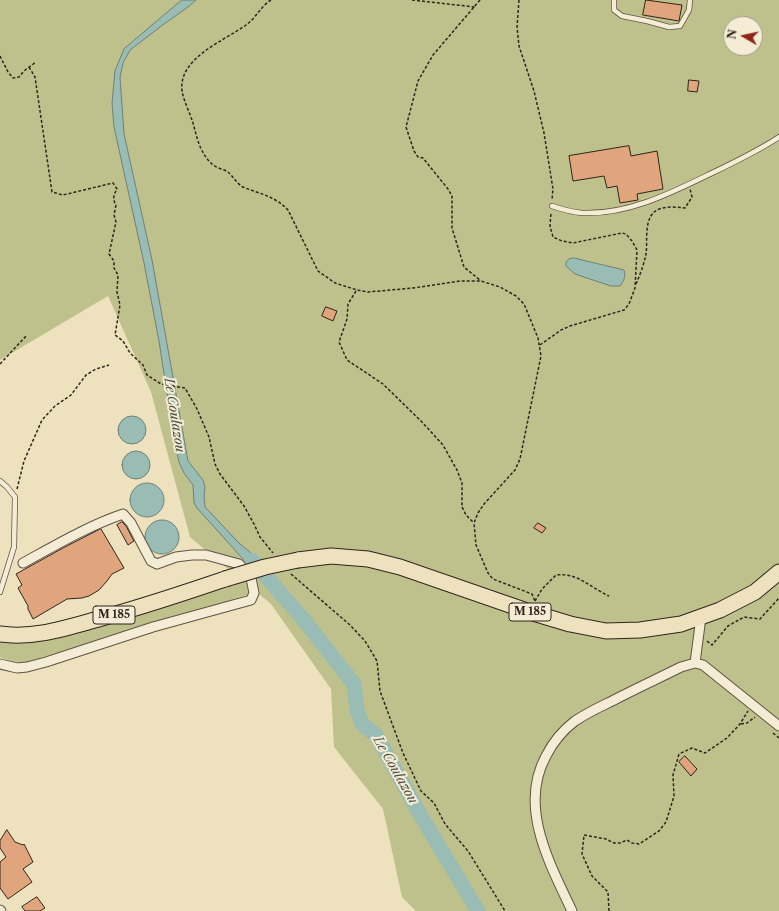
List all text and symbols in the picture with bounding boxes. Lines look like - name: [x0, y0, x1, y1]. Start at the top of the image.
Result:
- north arrow: [723, 16, 763, 56]
- text: N: [724, 28, 740, 40]
- water label: Le Coulazou: [160, 377, 188, 453]
- road number: M 185: [509, 603, 551, 621]
- road number: M 185: [93, 606, 135, 624]
- water label: Le Coulazou: [369, 733, 421, 807]

